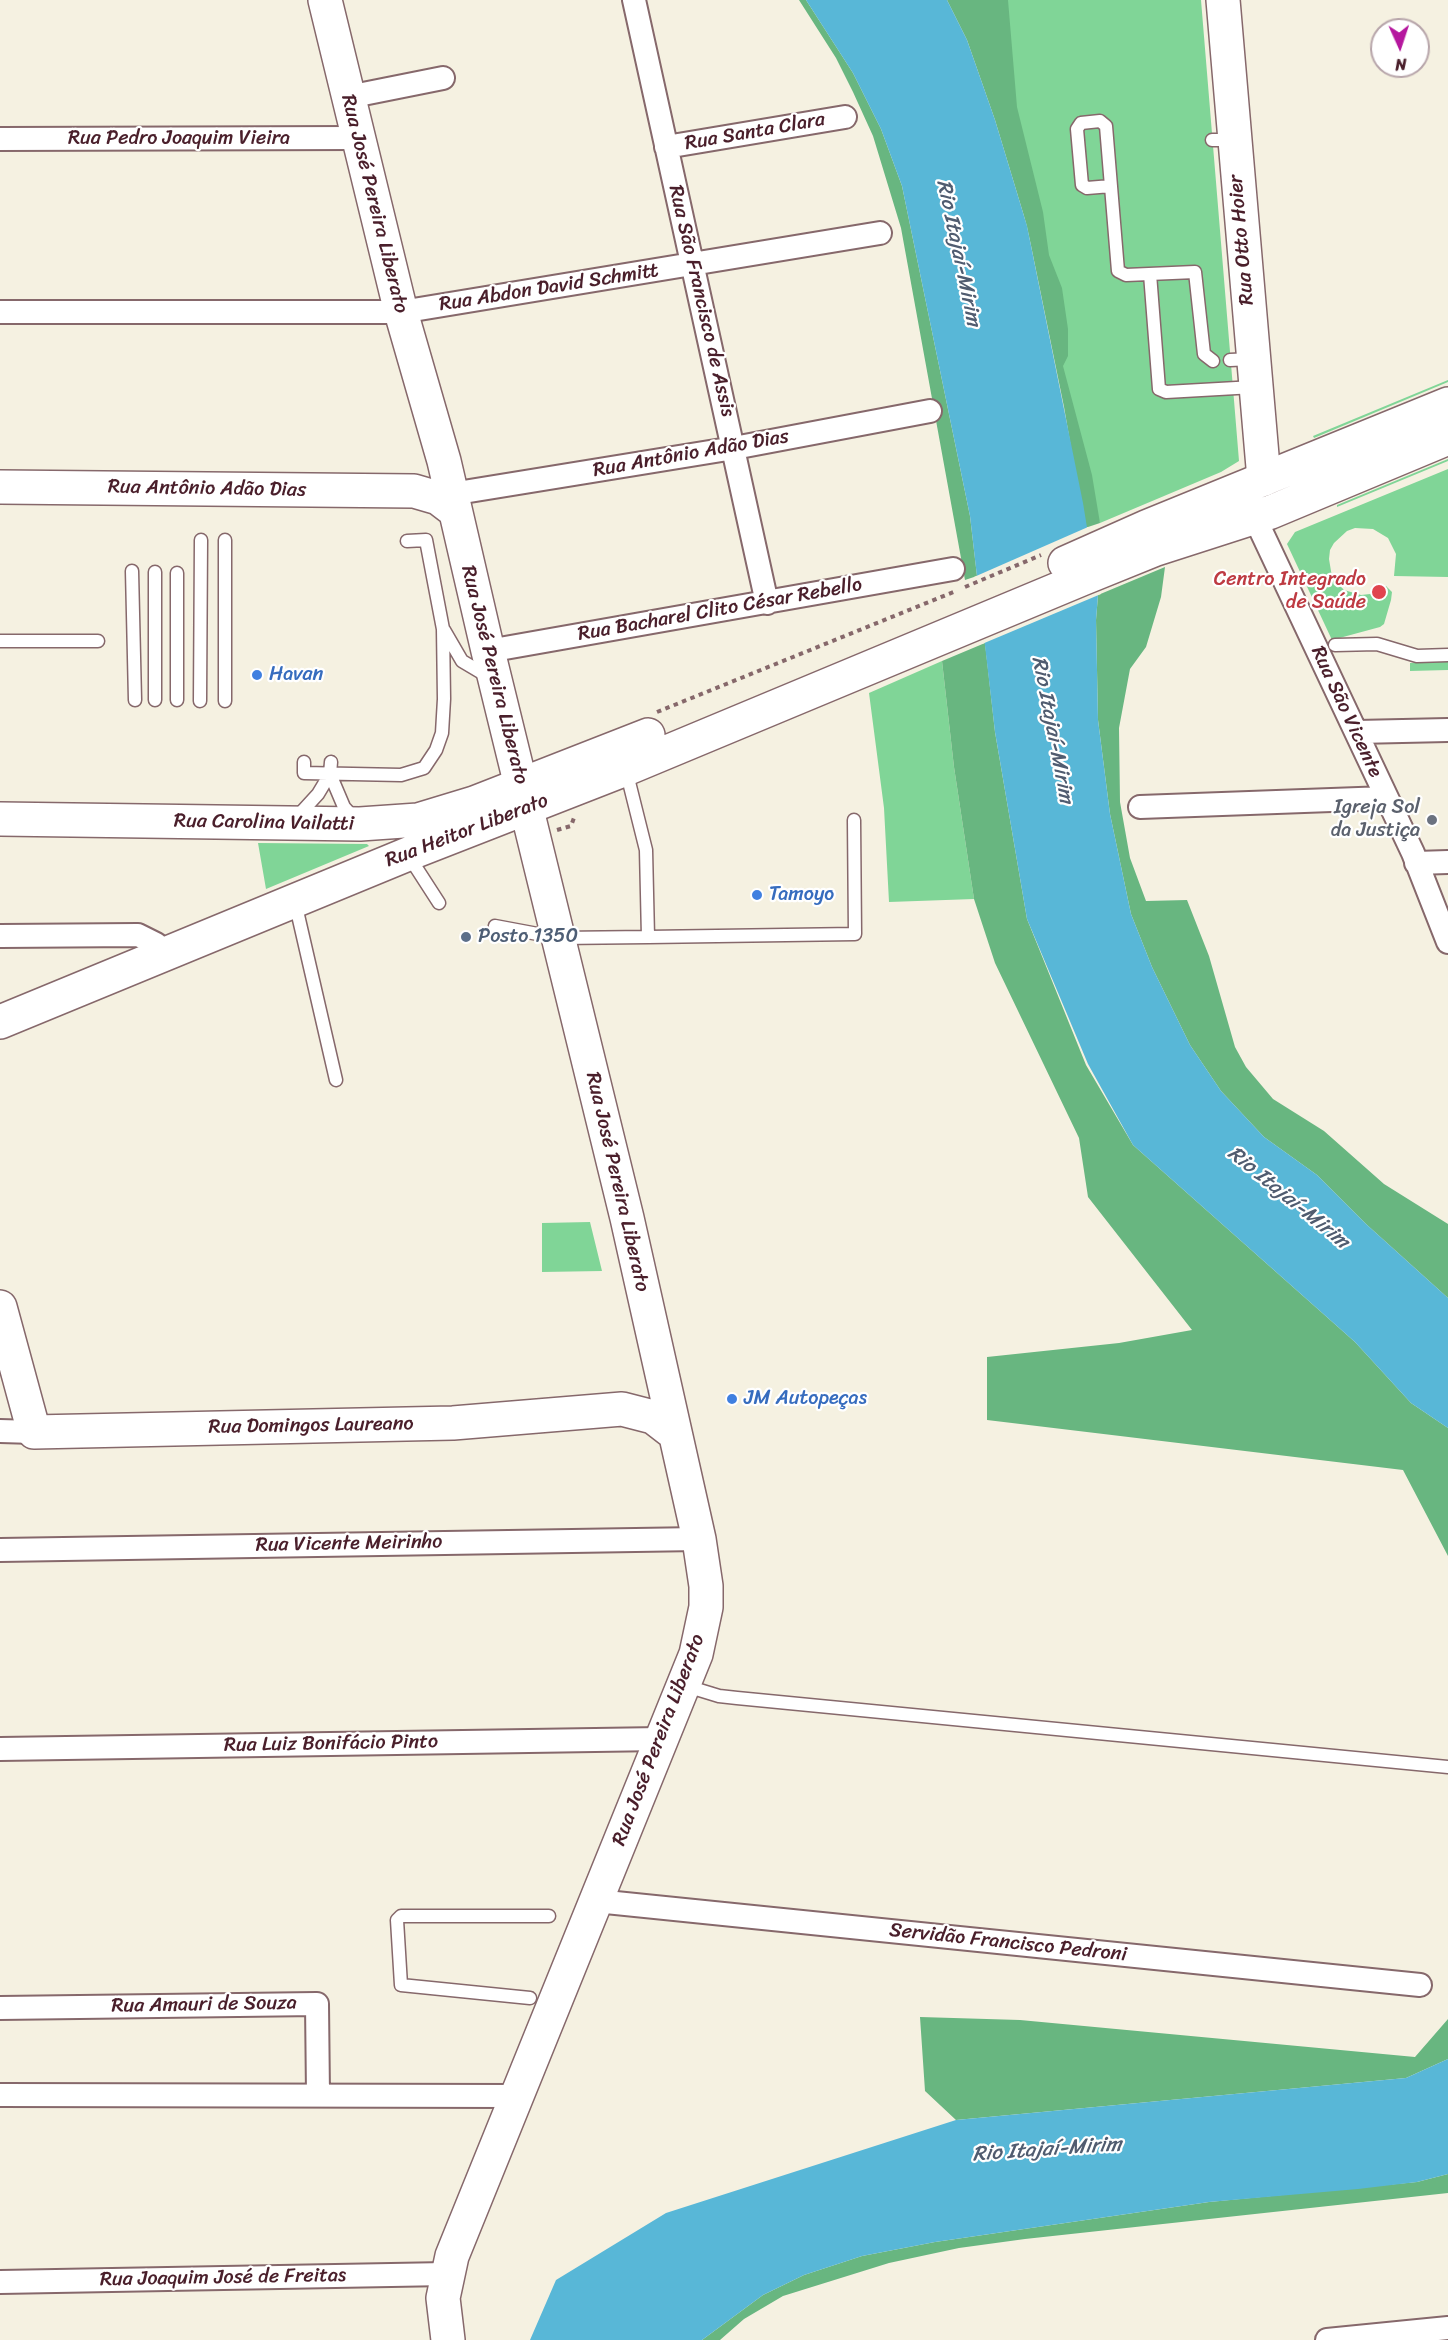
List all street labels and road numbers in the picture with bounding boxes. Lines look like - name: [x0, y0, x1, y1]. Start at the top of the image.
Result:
- street label: Rua José Pereira Liberato: [335, 92, 413, 316]
- street label: Rua Santa Clara: [683, 108, 827, 156]
- street label: Rua Pedro Joaquim Vieira: [68, 127, 290, 151]
- street label: Rua Otto Hoier: [1224, 174, 1260, 306]
- street label: Rua São Francisco de Assis: [663, 183, 739, 419]
- street label: Rua Abdon David Schmitt: [438, 259, 660, 317]
- street label: Rua Antônio Adão Dias: [591, 425, 791, 483]
- street label: Rua Antônio Adão Dias: [108, 475, 306, 503]
- street label: Rua José Pereira Liberato: [455, 563, 533, 787]
- street label: Rua Bacharel Clito César Rebello: [576, 573, 864, 647]
- street label: Rua São Vicente: [1305, 642, 1387, 782]
- street label: Rua Heitor Liberato: [382, 789, 552, 873]
- street label: Rua Carolina Vailatti: [174, 809, 354, 837]
- street label: Rua José Pereira Liberato: [580, 1070, 654, 1294]
- street label: Rua Domingos Laureano: [208, 1412, 414, 1440]
- street label: Rua Vicente Meirinho: [255, 1530, 443, 1558]
- street label: Rua José Pereira Liberato: [608, 1631, 710, 1849]
- street label: Rua Luiz Bonifácio Pinto: [224, 1730, 438, 1758]
- street label: Servidão Francisco Pedroni: [888, 1919, 1128, 1967]
- street label: Rua Amauri de Souza: [111, 1991, 297, 2019]
- street label: Rua Joaquim José de Freitas: [100, 2264, 346, 2292]

